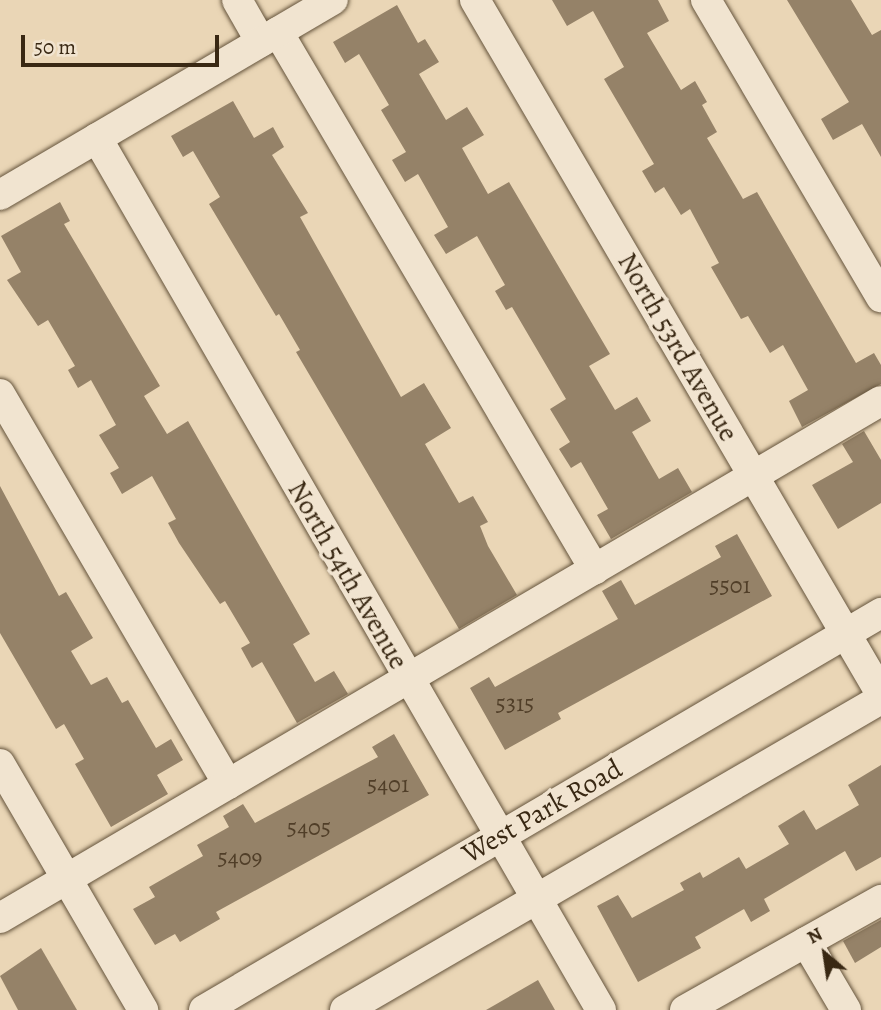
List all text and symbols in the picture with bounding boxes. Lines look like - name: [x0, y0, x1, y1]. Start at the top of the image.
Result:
- scale bar: [24, 21, 222, 65]
- text: 50 m: [34, 33, 76, 61]
- street label: North 53rd Avenue: [610, 247, 746, 447]
- street label: North 54th Avenue: [280, 475, 416, 675]
- house number: 5501: [709, 572, 751, 600]
- house number: 5315: [496, 690, 534, 718]
- street label: West Park Road: [456, 752, 628, 870]
- house number: 5401: [367, 771, 409, 799]
- house number: 5405: [287, 814, 331, 842]
- house number: 5409: [218, 844, 262, 872]
- north arrow: [790, 919, 860, 989]
- text: N: [802, 921, 827, 950]

